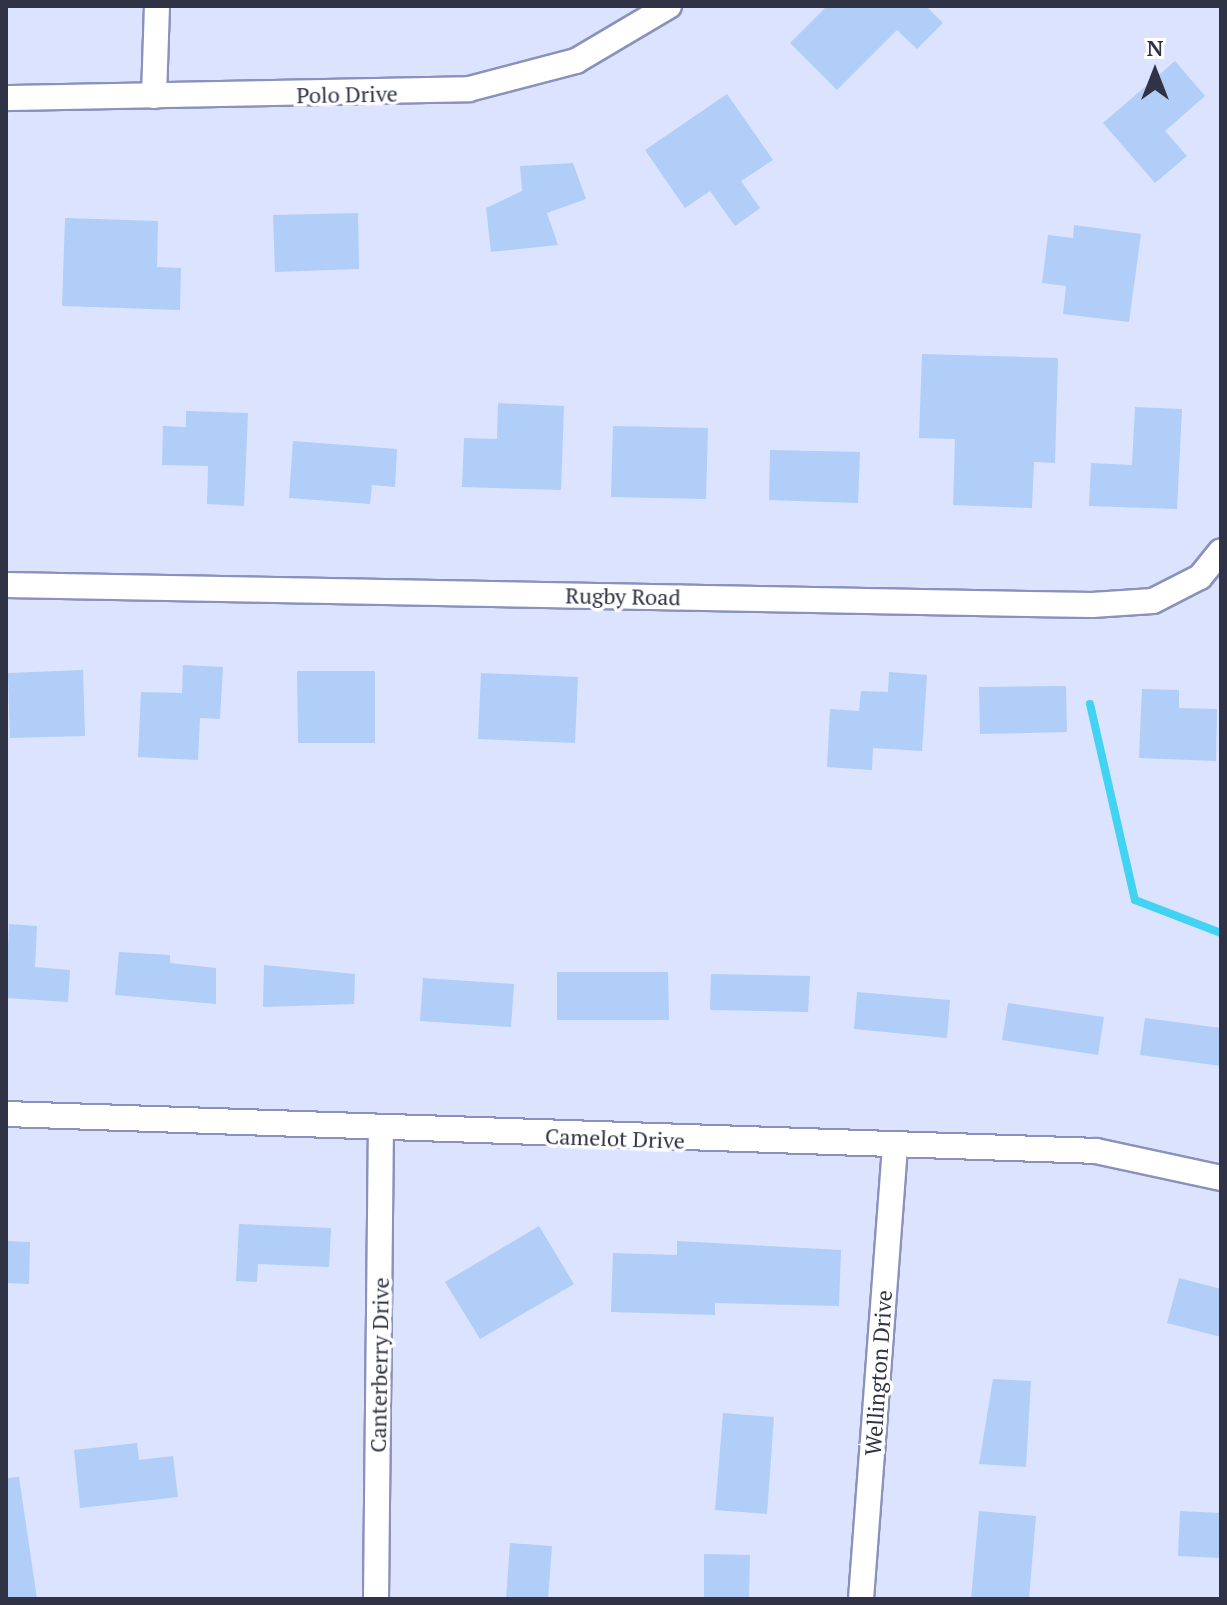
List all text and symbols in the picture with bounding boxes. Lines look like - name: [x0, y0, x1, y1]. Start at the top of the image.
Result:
- north arrow: [1115, 32, 1195, 112]
- text: N: [1147, 33, 1163, 62]
- street label: Polo Drive: [296, 80, 398, 108]
- street label: Rugby Road: [565, 582, 681, 610]
- street label: Camelot Drive: [545, 1122, 685, 1154]
- street label: Canterberry Drive: [364, 1277, 394, 1453]
- street label: Wellington Drive: [859, 1289, 897, 1457]

